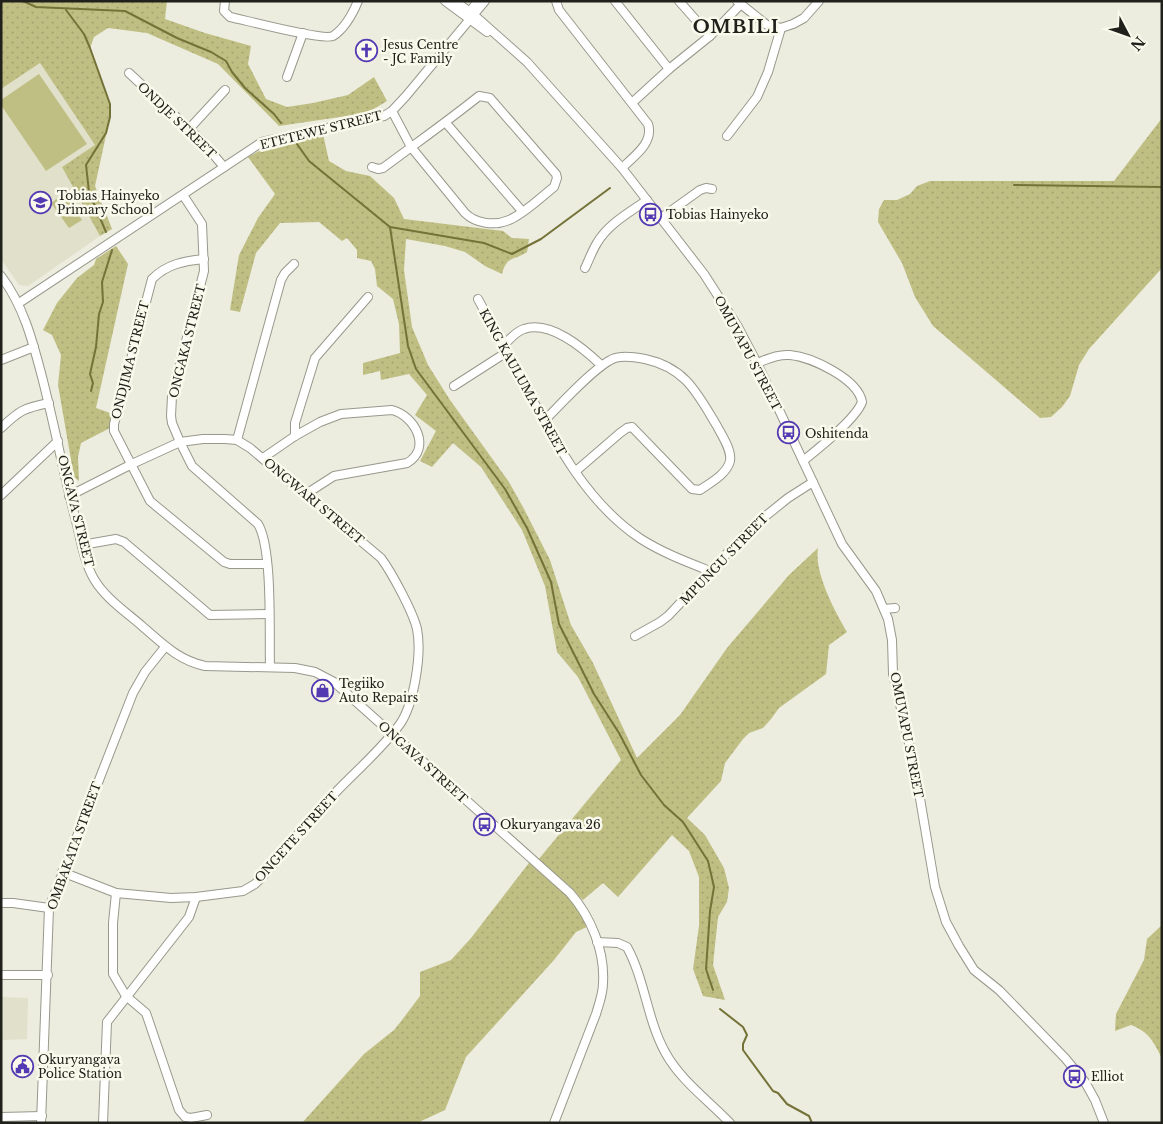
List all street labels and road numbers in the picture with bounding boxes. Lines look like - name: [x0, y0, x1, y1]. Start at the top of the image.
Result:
- street label: ONDJE STREET: [135, 79, 220, 161]
- street label: ETETEWE STREET: [258, 107, 384, 152]
- street label: ONGAKA STREET: [166, 282, 208, 399]
- street label: OMUVAPU STREET: [711, 293, 785, 413]
- street label: ONDJIMA STREET: [108, 299, 152, 421]
- street label: KING KAULUMA STREET: [476, 306, 570, 458]
- street label: ONGAVA STREET: [55, 453, 97, 569]
- street label: ONGWARI STREET: [261, 455, 367, 548]
- street label: MPUNGU STREET: [677, 510, 771, 608]
- street label: OMUVAPU STREET: [887, 671, 927, 800]
- street label: ONGAVA STREET: [375, 718, 471, 806]
- street label: OMBAKATA STREET: [44, 780, 104, 912]
- street label: ONGETE STREET: [251, 788, 341, 885]

